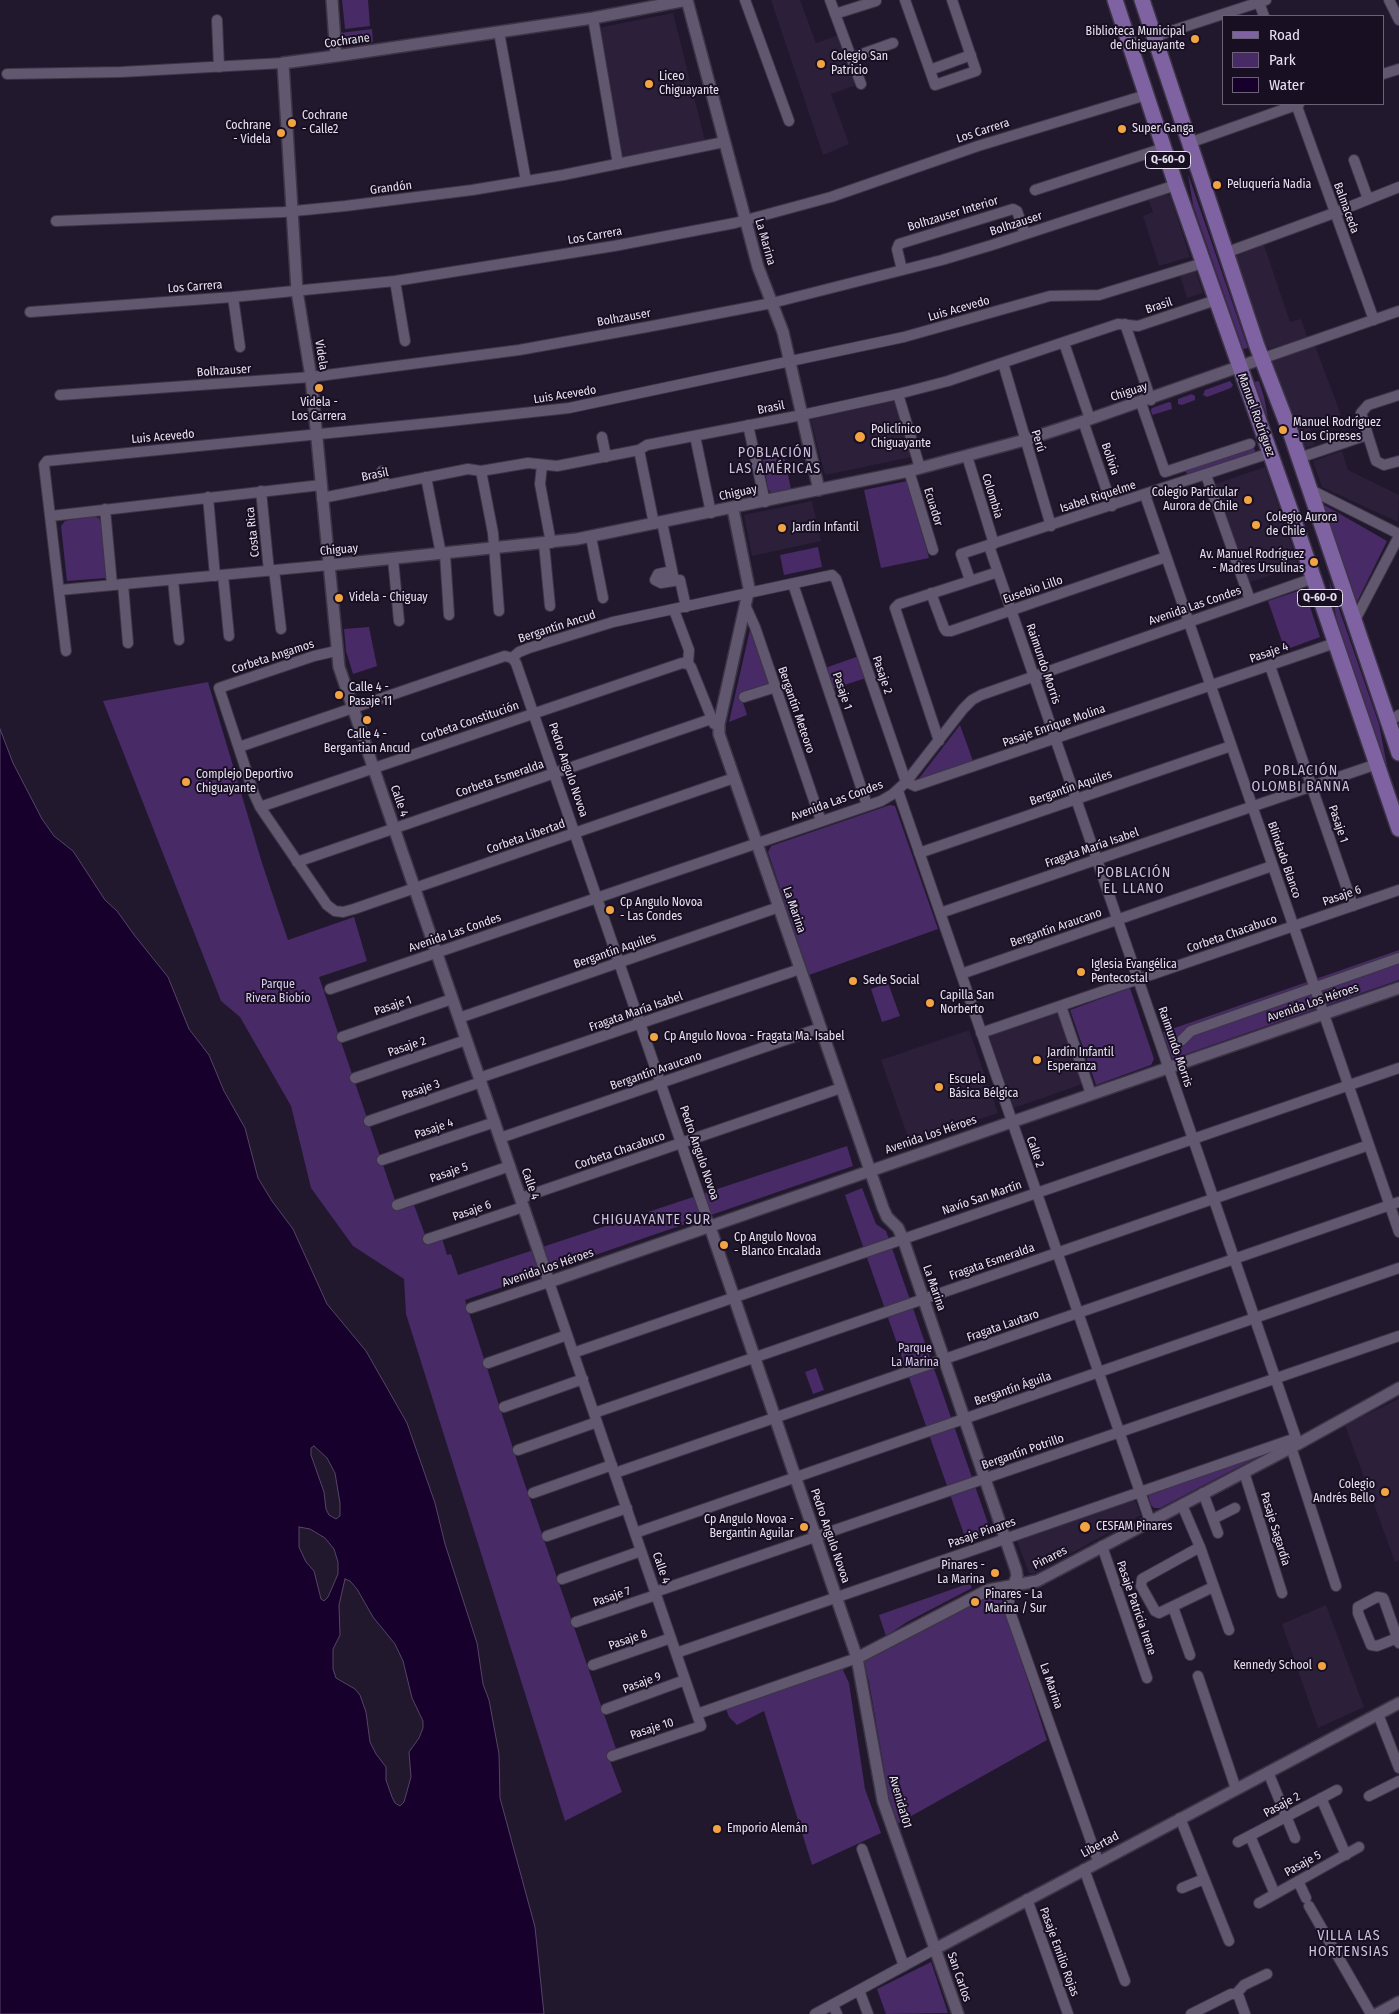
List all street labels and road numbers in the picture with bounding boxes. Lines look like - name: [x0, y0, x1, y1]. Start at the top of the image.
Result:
- street label: Cochrane: [323, 31, 371, 51]
- street label: Los Carrera: [955, 116, 1011, 146]
- road number: Q-60-O: [1146, 152, 1190, 168]
- street label: Grandón: [369, 178, 413, 198]
- street label: Balmaceda: [1330, 180, 1362, 236]
- street label: Bolhzauser Interior: [906, 193, 1000, 235]
- street label: Bolhzauser: [988, 209, 1044, 239]
- street label: La Marina: [751, 217, 779, 267]
- street label: Los Carrera: [567, 224, 623, 248]
- street label: Los Carrera: [167, 278, 223, 296]
- street label: Luis Acevedo: [927, 293, 991, 325]
- street label: Brasil: [1144, 295, 1174, 317]
- street label: Bolhzauser: [596, 306, 652, 330]
- street label: Videla: [312, 339, 330, 371]
- street label: Bolhzauser: [196, 362, 252, 380]
- street label: Manuel Rodríguez: [1234, 371, 1278, 459]
- street label: Chiguay: [1109, 379, 1149, 405]
- street label: Luis Acevedo: [533, 383, 597, 407]
- street label: Brasil: [756, 398, 786, 418]
- street label: Luis Acevedo: [131, 427, 195, 447]
- street label: Perú: [1028, 428, 1048, 454]
- street label: Bolivia: [1098, 441, 1122, 477]
- street label: Brasil: [360, 465, 390, 485]
- street label: Colombia: [978, 472, 1006, 520]
- street label: Isabel Riquelme: [1058, 478, 1138, 516]
- street label: Chiguay: [718, 482, 758, 504]
- street label: Ecuador: [920, 486, 946, 528]
- street label: Costa Rica: [243, 506, 263, 558]
- street label: Chiguay: [319, 541, 359, 559]
- street label: Eusebio Lillo: [1001, 573, 1065, 607]
- street label: Avenida Las Condes: [1147, 583, 1243, 629]
- road number: Q-60-O: [1298, 590, 1342, 606]
- street label: Bergantín Ancud: [516, 608, 598, 646]
- street label: Raimundo Morris: [1023, 622, 1063, 706]
- street label: Corbeta Angamos: [230, 637, 316, 677]
- street label: Pasaje 4: [1248, 640, 1290, 666]
- street label: Pasaje 2: [869, 654, 895, 696]
- street label: Bergantín Meteoro: [774, 665, 818, 755]
- street label: Pasaje 1: [829, 670, 855, 712]
- street label: Corbeta Constitución: [419, 698, 521, 746]
- street label: Pasaje Enrique Molina: [1001, 702, 1107, 750]
- street label: Pedro Angulo Novoa: [545, 721, 591, 819]
- street label: Corbeta Esmeralda: [454, 757, 546, 801]
- street label: Bergantín Aquiles: [1028, 767, 1114, 809]
- street label: Avenida Las Condes: [789, 778, 885, 824]
- street label: Calle 4: [387, 783, 411, 819]
- street label: Pasaje 1: [1325, 803, 1351, 845]
- street label: Corbeta Libertad: [485, 817, 567, 857]
- street label: Blindado Blanco: [1264, 820, 1304, 900]
- street label: Fragata María Isabel: [1043, 825, 1141, 871]
- street label: Pasaje 6: [1321, 883, 1363, 909]
- street label: La Marina: [779, 885, 809, 935]
- street label: Bergantín Araucano: [1008, 906, 1104, 950]
- street label: Avenida Las Condes: [407, 910, 503, 956]
- street label: Corbeta Chacabuco: [1185, 912, 1279, 956]
- street label: Bergantín Aquiles: [572, 930, 658, 972]
- street label: Avenida Los Héroes: [1265, 981, 1361, 1025]
- street label: Fragata María Isabel: [587, 989, 685, 1035]
- street label: Pasaje 1: [372, 993, 414, 1019]
- street label: Raimundo Morris: [1155, 1005, 1195, 1089]
- street label: Pasaje 2: [386, 1034, 428, 1060]
- street label: Bergantín Araucano: [608, 1049, 704, 1093]
- street label: Pasaje 3: [400, 1077, 442, 1103]
- street label: Pedro Angulo Novoa: [676, 1104, 722, 1202]
- street label: Avenida Los Héroes: [883, 1113, 979, 1157]
- street label: Pasaje 4: [413, 1116, 455, 1142]
- street label: Corbeta Chacabuco: [573, 1129, 667, 1173]
- street label: Calle 2: [1023, 1135, 1047, 1169]
- street label: Pasaje 5: [428, 1160, 470, 1186]
- street label: Calle 4: [518, 1166, 542, 1202]
- street label: Navío San Martín: [940, 1178, 1024, 1218]
- street label: Pasaje 6: [451, 1198, 493, 1224]
- street label: Fragata Esmeralda: [948, 1241, 1036, 1283]
- street label: Avenida Los Héroes: [500, 1246, 596, 1290]
- street label: La Marina: [919, 1263, 949, 1313]
- street label: Fragata Lautaro: [965, 1307, 1041, 1345]
- street label: Bergantín Águila: [973, 1369, 1053, 1409]
- street label: Bergantín Potrillo: [980, 1431, 1066, 1473]
- street label: Pedro Angulo Novoa: [807, 1487, 853, 1585]
- street label: Pasaje Sagardía: [1257, 1490, 1293, 1568]
- street label: Pasaje Pinares: [946, 1515, 1018, 1551]
- street label: Pinares: [1031, 1543, 1069, 1573]
- street label: Calle 4: [649, 1550, 673, 1586]
- street label: Pasaje Patricia Irene: [1113, 1559, 1159, 1657]
- street label: Pasaje 7: [591, 1584, 633, 1610]
- street label: Pasaje 8: [607, 1627, 649, 1653]
- street label: La Marina: [1036, 1661, 1066, 1711]
- street label: Pasaje 9: [621, 1669, 663, 1697]
- street label: Pasaje 10: [628, 1715, 676, 1743]
- street label: Avenida101: [886, 1774, 914, 1830]
- street label: Pasaje 2: [1261, 1789, 1303, 1821]
- street label: Libertad: [1079, 1829, 1121, 1861]
- street label: Pasaje 5: [1282, 1848, 1324, 1880]
- street label: Pasaje Emilio Rojas: [1036, 1906, 1082, 1998]
- street label: San Carlos: [944, 1950, 974, 2004]

